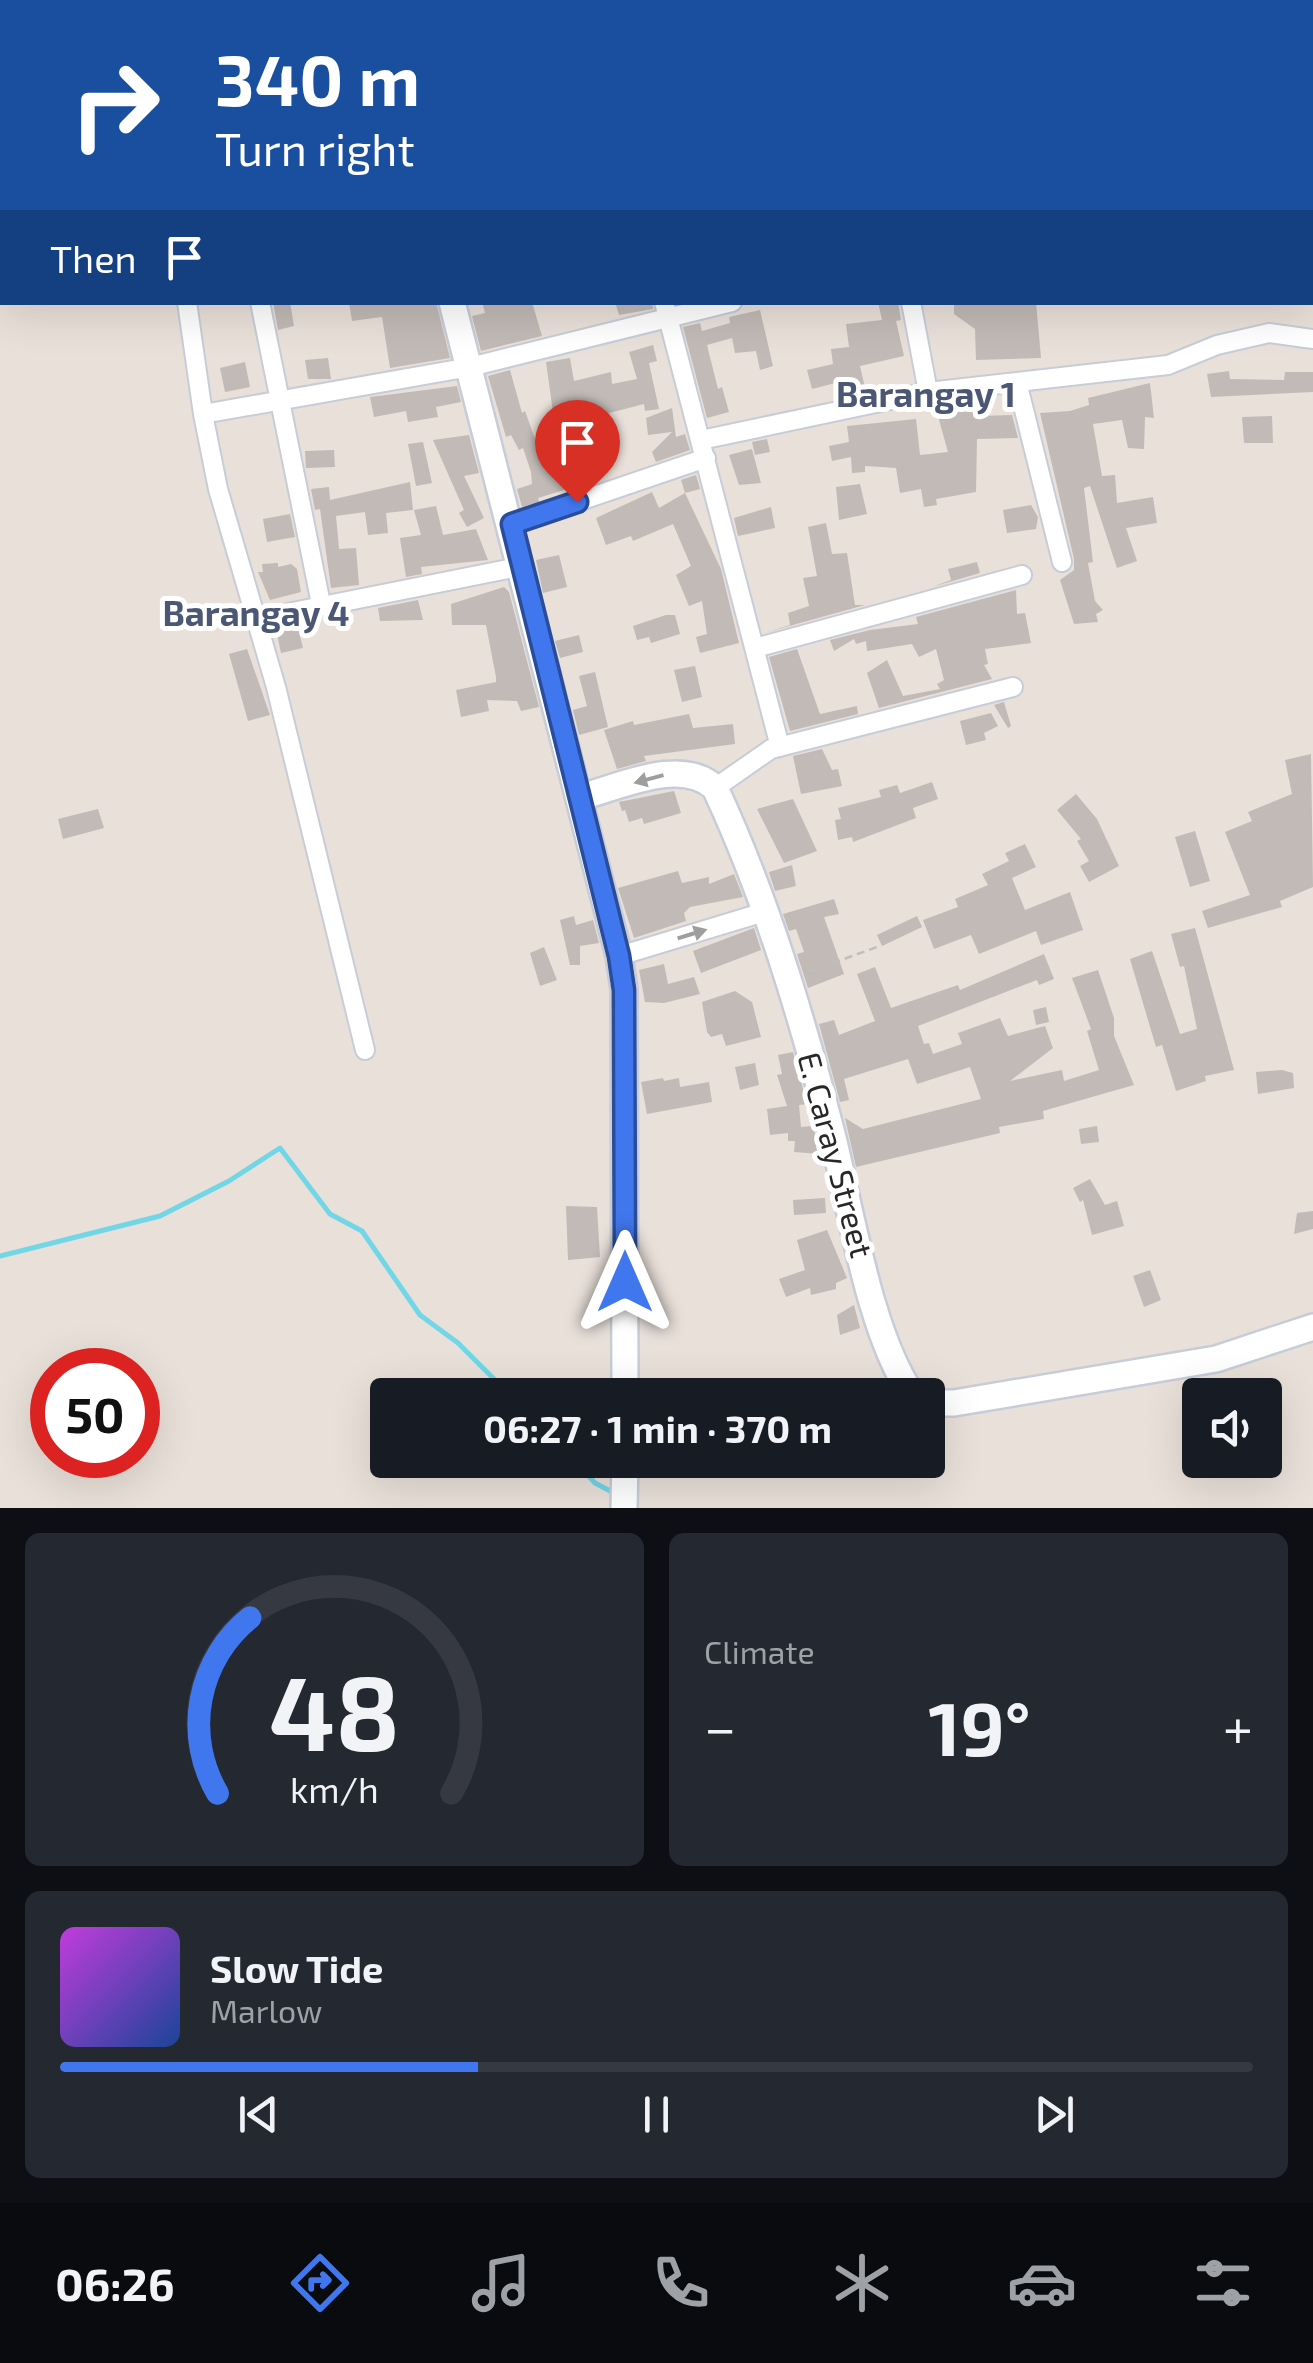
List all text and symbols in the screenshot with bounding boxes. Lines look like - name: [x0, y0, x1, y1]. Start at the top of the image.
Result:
- text: 340 m: [215, 36, 420, 120]
- icon: right: [50, 40, 180, 170]
- text: Turn right: [215, 121, 415, 175]
- icon: arrive: [157, 230, 212, 285]
- text: Then: [50, 235, 137, 281]
- district label: Barangay 1: [836, 372, 1016, 415]
- pin: [535, 400, 620, 503]
- icon: arrive: [550, 415, 605, 470]
- district label: Barangay 4: [162, 591, 350, 634]
- one-way arrow: [633, 771, 664, 787]
- one-way arrow: [677, 926, 707, 941]
- street label: E. Caray Street: [791, 1048, 883, 1261]
- position arrow: [573, 1230, 677, 1334]
- speed limit sign: 50: [30, 1348, 160, 1478]
- map controls: [1182, 1378, 1282, 1478]
- button: sound: [1182, 1378, 1282, 1478]
- text: 06:27 · 1 min · 370 m: [483, 1405, 832, 1451]
- text: Climate: [704, 1632, 815, 1670]
- text: 48: [269, 1647, 400, 1772]
- text: 19°: [928, 1681, 1031, 1771]
- text: −: [704, 1693, 736, 1759]
- text: +: [1223, 1693, 1253, 1759]
- text: km/h: [290, 1767, 379, 1810]
- text: Slow Tide: [210, 1945, 383, 1991]
- text: Marlow: [210, 1991, 322, 2029]
- icon: previous: [231, 2087, 286, 2142]
- icon: pause: [629, 2087, 684, 2142]
- icon: next: [1027, 2087, 1082, 2142]
- icon: directions: [285, 2248, 355, 2318]
- icon: music: [466, 2248, 536, 2318]
- icon: phone: [646, 2248, 716, 2318]
- icon: climate: [827, 2248, 897, 2318]
- icon: car: [1007, 2248, 1077, 2318]
- icon: filters: [1188, 2248, 1258, 2318]
- text: 06:26: [55, 2256, 174, 2310]

